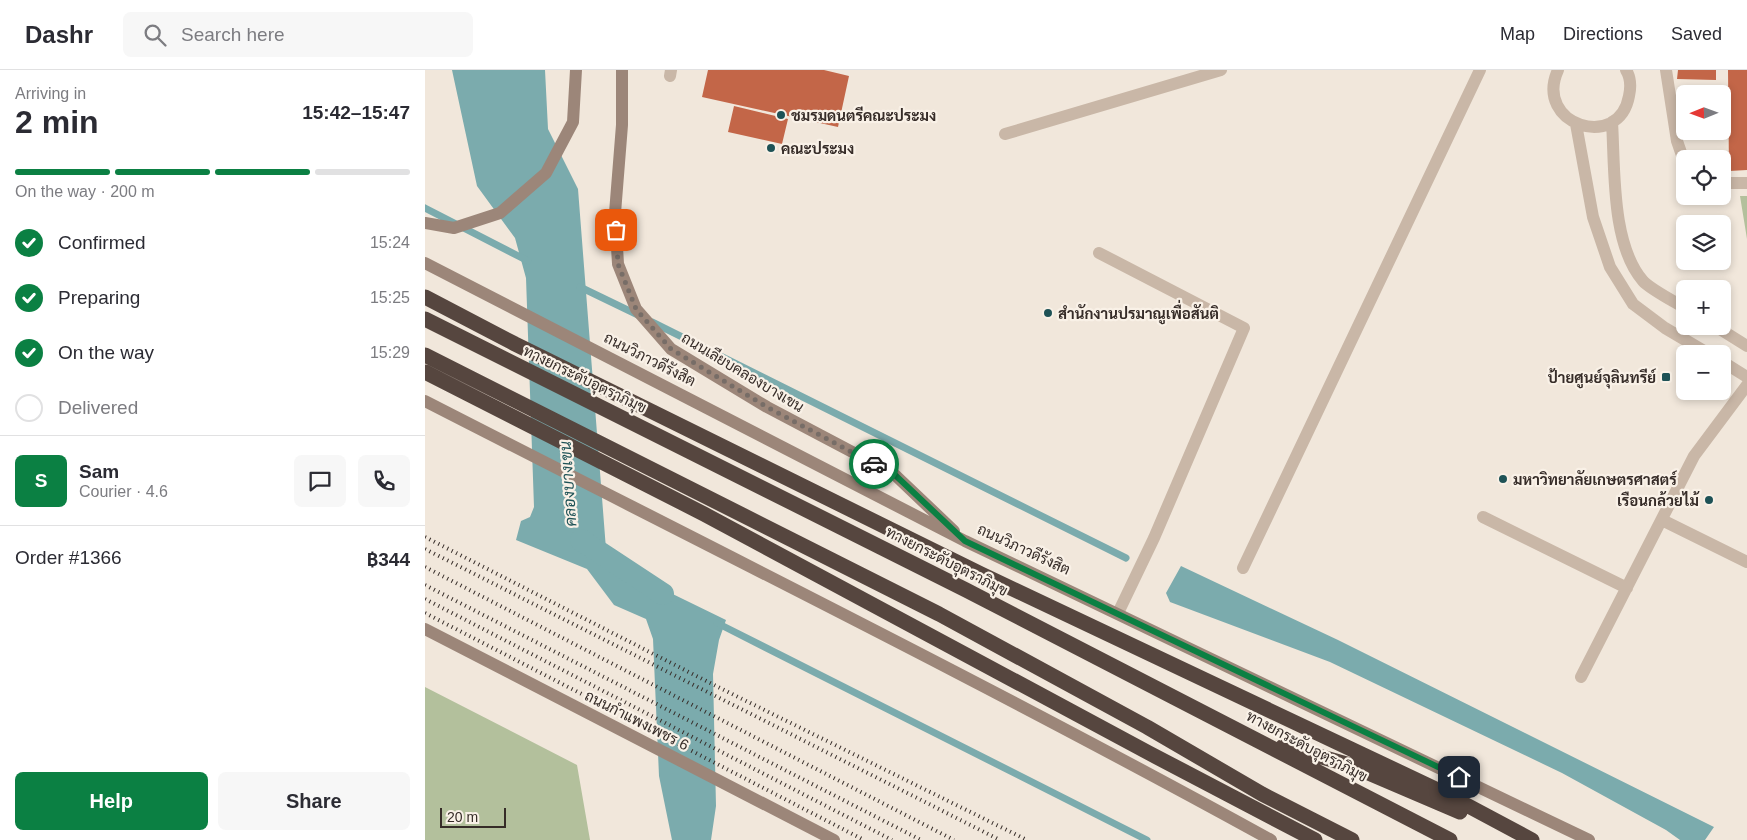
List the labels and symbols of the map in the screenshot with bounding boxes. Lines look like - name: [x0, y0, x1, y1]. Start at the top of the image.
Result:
- north arrow: [1676, 85, 1731, 140]
- place label: ชมรมดนตรีคณะประมง: [791, 106, 936, 124]
- marker: ชมรมดนตรีคณะประมง: [775, 109, 787, 121]
- place label: คณะประมง: [781, 140, 854, 157]
- marker: คณะประมง: [765, 142, 777, 154]
- pin: [595, 209, 637, 251]
- place label: สำนักงานปรมาณูเพื่อสันติ: [1058, 299, 1219, 325]
- marker: สำนักงานปรมาณูเพื่อสันติ: [1042, 307, 1054, 319]
- street label: ถนนวิภาวดีรังสิต: [601, 328, 699, 389]
- street label: ถนนเลียบคลองบางเขน: [679, 328, 808, 415]
- street label: ทางยกระดับอุตราภิมุข: [519, 342, 649, 419]
- place label: ป้ายศูนย์จุลินทรีย์: [1548, 368, 1657, 389]
- marker: ป้ายศูนย์จุลินทรีย์: [1660, 371, 1672, 383]
- courier: [849, 439, 899, 489]
- water label: คลองบางเขน: [557, 441, 579, 527]
- place label: มหาวิทยาลัยเกษตรศาสตร์: [1513, 470, 1678, 488]
- marker: มหาวิทยาลัยเกษตรศาสตร์: [1497, 473, 1509, 485]
- place label: เรือนกล้วยไม้: [1617, 491, 1700, 509]
- marker: เรือนกล้วยไม้: [1703, 494, 1715, 506]
- street label: ถนนวิภาวดีรังสิต: [975, 519, 1074, 578]
- street label: ทางยกระดับอุตราภิมุข: [882, 523, 1011, 602]
- street label: ถนนกำแพงเพชร 6: [582, 686, 692, 754]
- street label: ทางยกระดับอุตราภิมุข: [1242, 707, 1370, 788]
- pin: [1438, 756, 1480, 798]
- scale bar: [440, 805, 506, 828]

